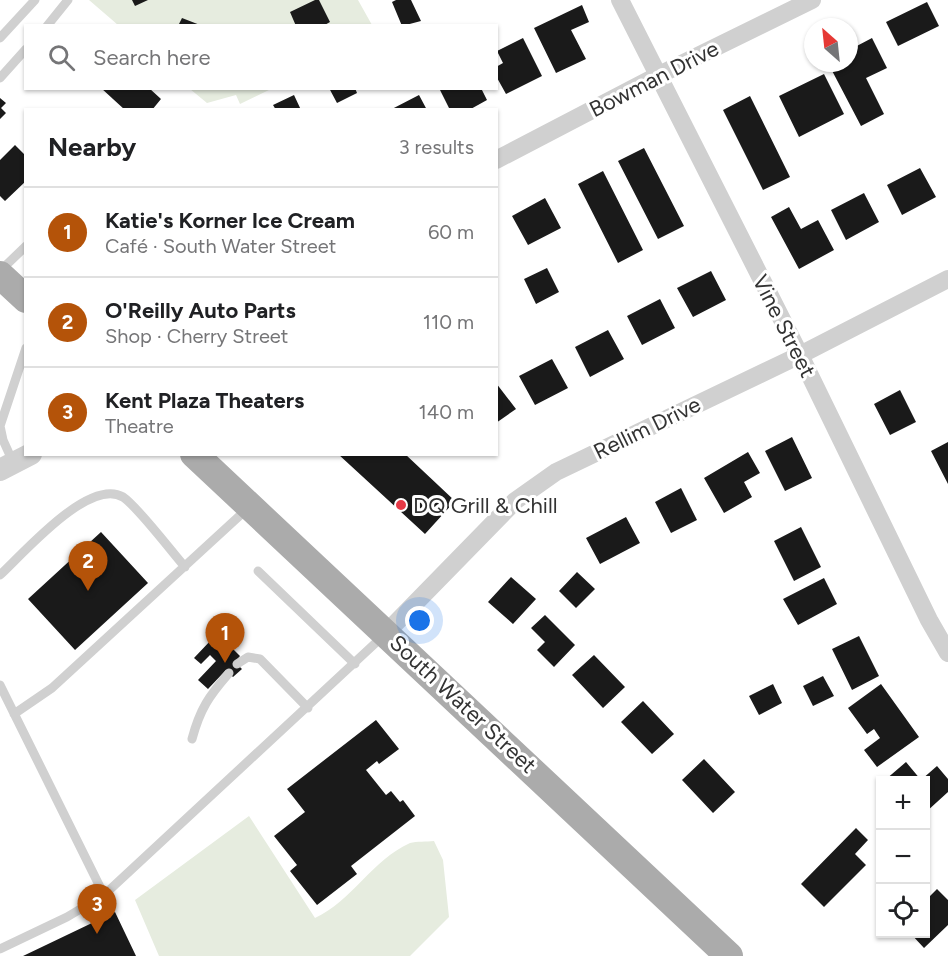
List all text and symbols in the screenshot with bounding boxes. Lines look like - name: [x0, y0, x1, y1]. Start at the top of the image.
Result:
- north arrow: [804, 18, 858, 72]
- search box: [24, 24, 498, 90]
- street label: Bowman Drive: [585, 35, 723, 123]
- icon: search: [45, 41, 78, 74]
- text: Search here: [93, 44, 211, 71]
- text: Nearby: [48, 131, 136, 163]
- text: 3 results: [399, 135, 474, 159]
- text: Katie's Korner Ice Cream: [105, 207, 355, 234]
- text: 1: [63, 220, 72, 244]
- text: 60 m: [428, 220, 474, 244]
- text: Café · South Water Street: [105, 234, 336, 258]
- street label: Vine Street: [747, 270, 821, 382]
- text: O'Reilly Auto Parts: [105, 297, 296, 324]
- text: 2: [62, 310, 73, 334]
- text: 110 m: [423, 310, 474, 334]
- text: Shop · Cherry Street: [105, 324, 288, 348]
- text: Kent Plaza Theaters: [105, 387, 304, 414]
- street label: Rellim Drive: [589, 391, 705, 465]
- text: 3: [62, 400, 73, 424]
- text: 140 m: [419, 400, 474, 424]
- text: Theatre: [105, 414, 174, 438]
- place label: DQ Grill & Chill: [413, 492, 558, 519]
- marker: DQ Grill & Chill: [394, 498, 408, 512]
- pin: 2: [68, 542, 107, 591]
- your location: [405, 606, 434, 635]
- pin: 1: [206, 614, 244, 663]
- street label: South Water Street: [384, 629, 542, 779]
- map controls: [876, 776, 930, 938]
- button: +: [876, 776, 930, 830]
- button: −: [876, 830, 930, 884]
- pin: 3: [78, 884, 116, 934]
- button: locate: [876, 884, 930, 938]

